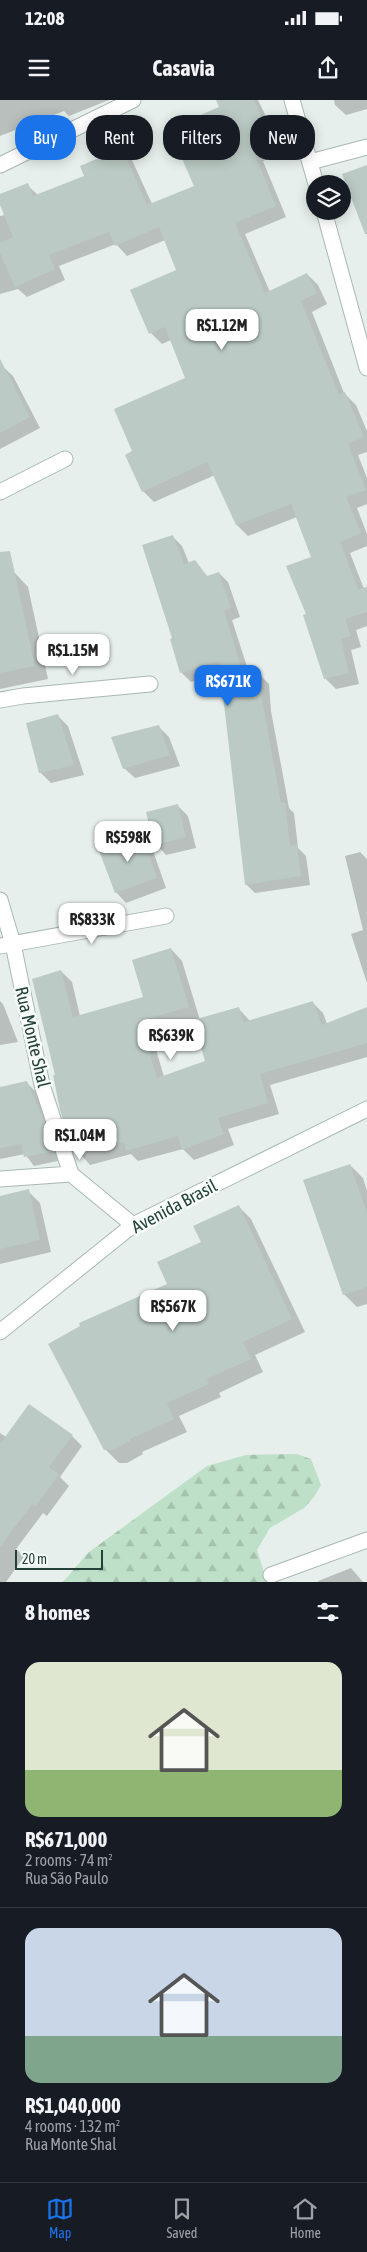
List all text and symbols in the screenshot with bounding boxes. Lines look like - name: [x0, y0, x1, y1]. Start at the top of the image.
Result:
- text: 12:08: [25, 7, 64, 29]
- icon: menu: [25, 54, 53, 82]
- icon: share: [314, 54, 342, 82]
- text: Casavia: [152, 55, 215, 81]
- chip: Buy: [15, 115, 76, 160]
- chip: Rent: [86, 115, 153, 160]
- chip: Filters: [163, 115, 240, 160]
- chip: New: [250, 115, 315, 160]
- map controls: [306, 175, 351, 220]
- button: layers: [306, 175, 351, 220]
- pin: R$1.12M: [176, 308, 268, 351]
- text: R$1.12M: [197, 316, 247, 334]
- pin: R$1.15M: [27, 634, 119, 676]
- text: R$1.15M: [48, 641, 98, 659]
- pin: R$671K: [187, 664, 269, 707]
- text: R$671K: [205, 672, 251, 690]
- pin: R$598K: [87, 820, 169, 863]
- text: R$598K: [105, 828, 151, 846]
- pin: R$833K: [51, 902, 133, 945]
- text: R$833K: [69, 910, 115, 928]
- street label: Rua Monte Shal: [11, 985, 55, 1090]
- pin: R$639K: [130, 1018, 212, 1061]
- text: R$639K: [148, 1026, 194, 1044]
- pin: R$1.04M: [34, 1118, 126, 1161]
- text: R$1.04M: [55, 1126, 105, 1144]
- street label: Avenida Brasil: [128, 1175, 220, 1237]
- pin: R$567K: [132, 1290, 214, 1332]
- text: R$567K: [150, 1297, 196, 1315]
- scale bar: [15, 1547, 102, 1570]
- text: 20 m: [22, 1551, 47, 1567]
- icon: filters: [314, 1598, 342, 1626]
- text: 8 homes: [25, 1600, 90, 1624]
- icon: home: [139, 1695, 229, 1785]
- text: R$671,000: [25, 1827, 107, 1851]
- text: 2 rooms · 74 m²: [25, 1851, 113, 1869]
- text: Rua São Paulo: [25, 1869, 109, 1887]
- icon: home: [139, 1960, 229, 2050]
- text: R$1,040,000: [25, 2093, 121, 2117]
- text: 4 rooms · 132 m²: [25, 2117, 120, 2135]
- text: Rua Monte Shal: [25, 2135, 116, 2153]
- tab: Map: [46, 2195, 74, 2241]
- tab: Saved: [166, 2195, 197, 2241]
- tab: Home: [290, 2195, 321, 2241]

